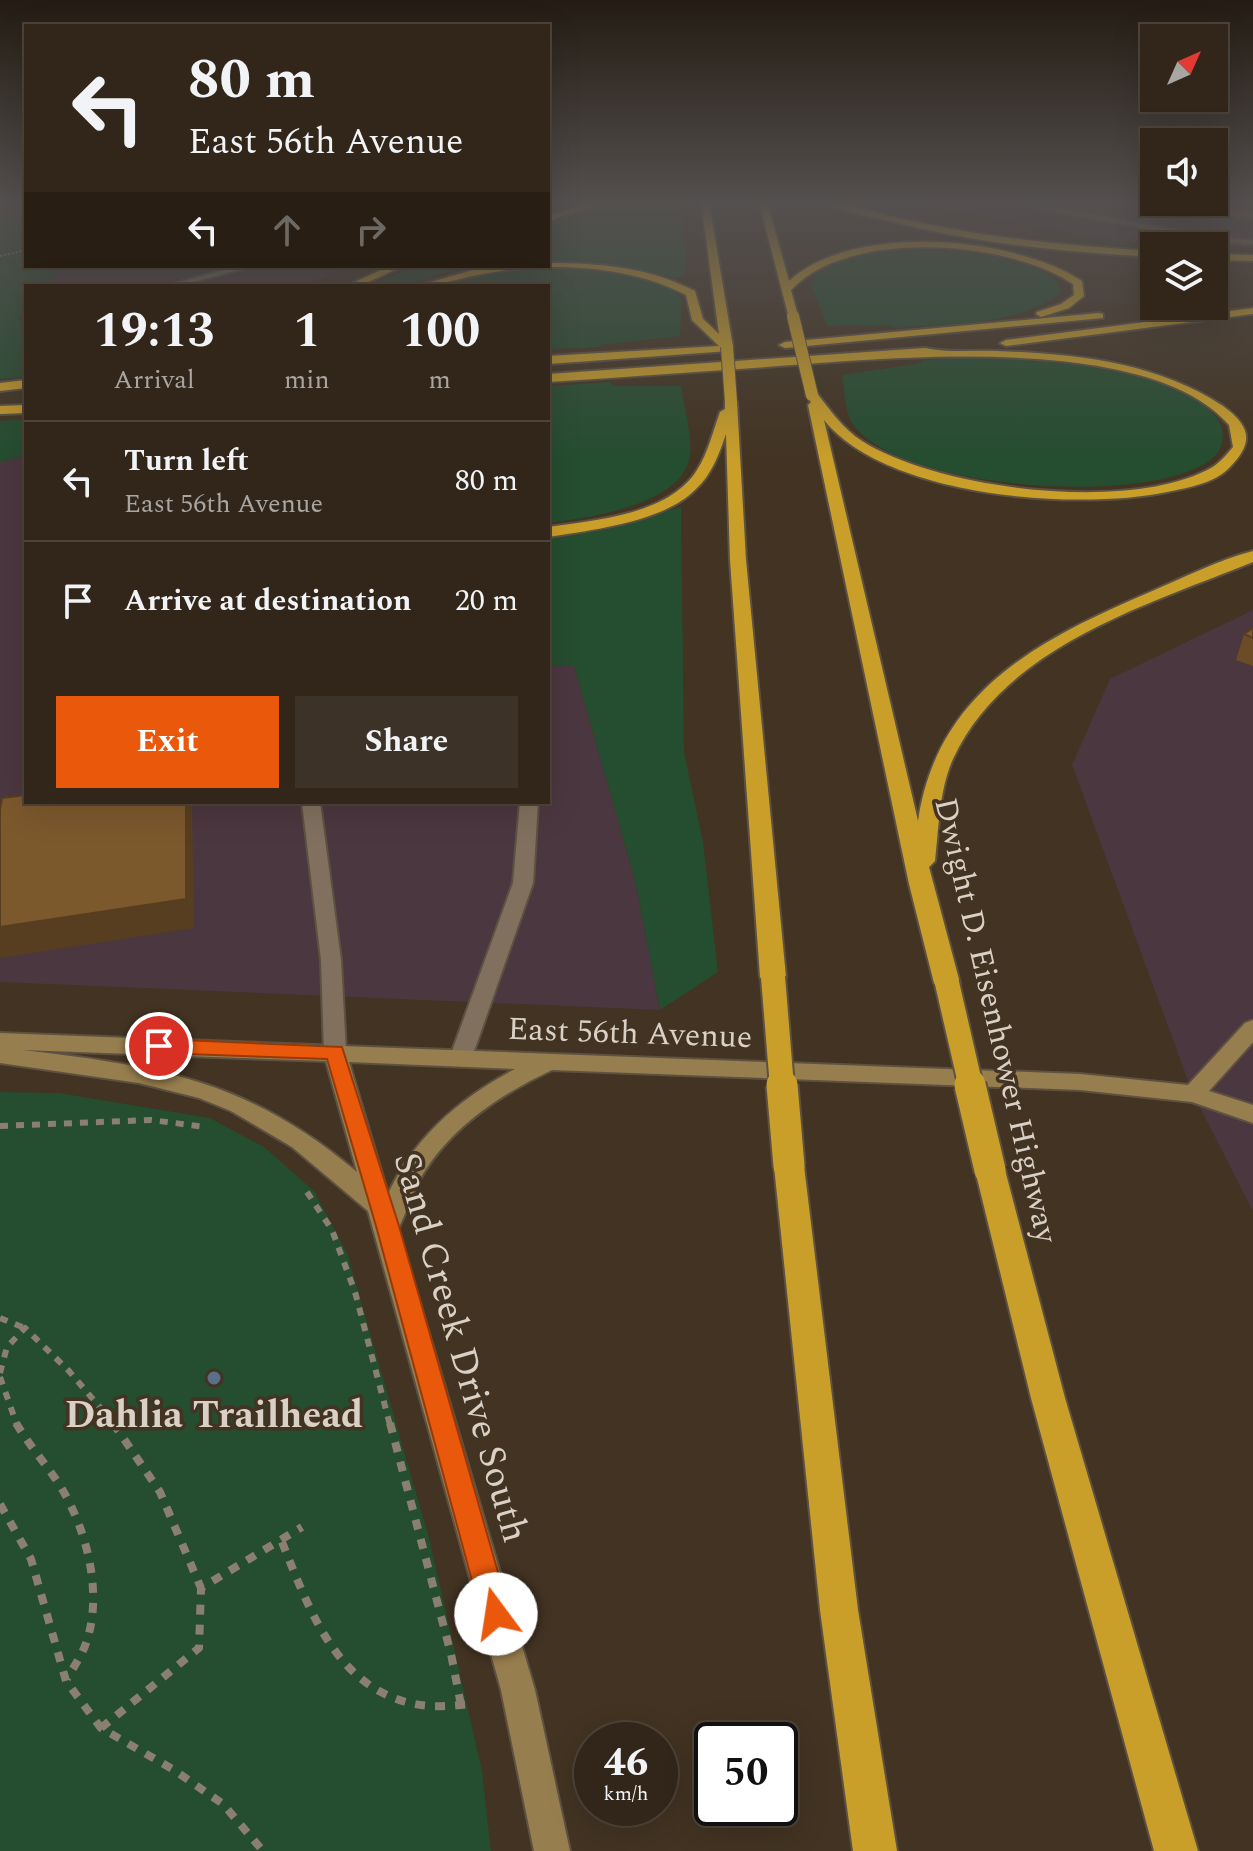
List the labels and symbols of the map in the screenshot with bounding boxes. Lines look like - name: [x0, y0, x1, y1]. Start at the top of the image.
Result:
- north arrow: [1140, 24, 1228, 112]
- street label: Dwight D. Eisenhower Highway: [920, 793, 1071, 1249]
- street label: East 56th Avenue: [507, 1005, 753, 1062]
- pin: [125, 1012, 193, 1080]
- street label: Sand Creek Drive South: [377, 1146, 544, 1549]
- marker: Dahlia Trailhead: [205, 1369, 223, 1387]
- place label: Dahlia Trailhead: [65, 1387, 363, 1445]
- position arrow: [454, 1572, 538, 1656]
- speed limit sign: 50: [694, 1722, 798, 1826]

